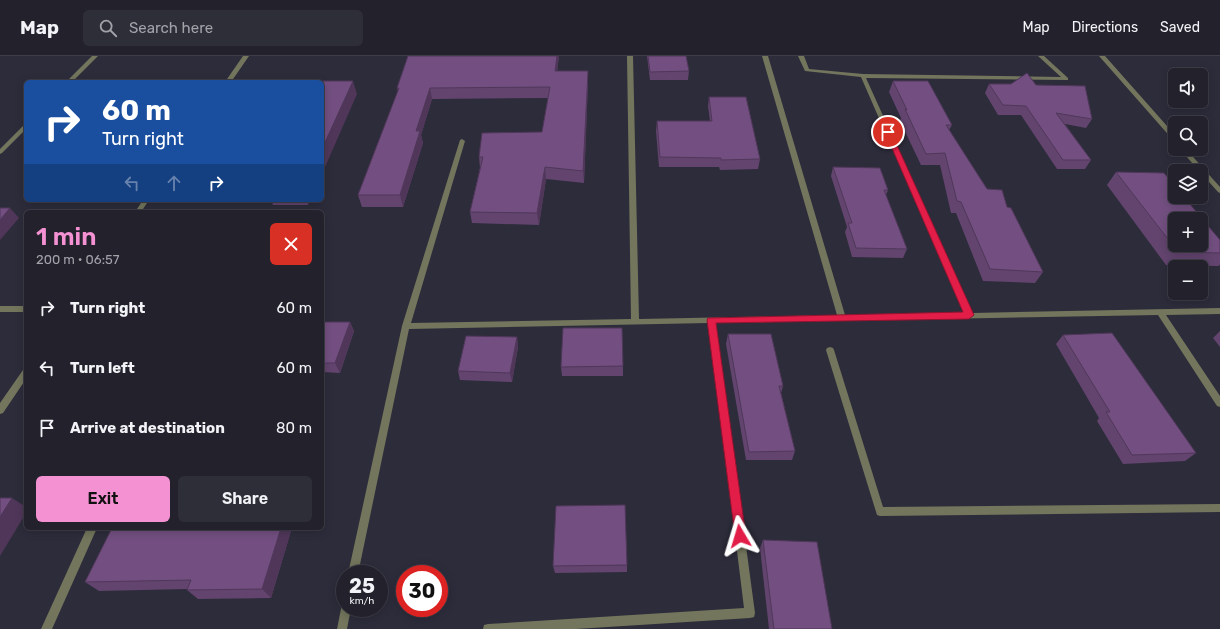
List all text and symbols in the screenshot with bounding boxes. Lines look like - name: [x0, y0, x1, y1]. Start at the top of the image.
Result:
- search box: [83, 10, 363, 46]
- text: Map: [20, 16, 59, 39]
- icon: search: [97, 17, 119, 39]
- text: Search here: [129, 19, 213, 37]
- text: Map: [1023, 19, 1050, 36]
- text: Directions: [1072, 19, 1138, 36]
- text: Saved: [1160, 19, 1200, 36]
- map controls: [1168, 68, 1208, 300]
- button: sound: [1168, 68, 1208, 108]
- text: 60 m: [102, 94, 171, 127]
- icon: right: [36, 96, 88, 148]
- pin: [871, 115, 905, 149]
- button: search: [1168, 116, 1208, 156]
- icon: arrive: [877, 121, 899, 143]
- text: Turn right: [102, 128, 184, 150]
- button: layers: [1168, 164, 1208, 204]
- icon: left: [121, 172, 143, 194]
- icon: ahead: [163, 172, 185, 194]
- icon: right: [205, 172, 227, 194]
- button: +: [1168, 212, 1208, 252]
- text: 1 min: [36, 223, 96, 251]
- button: close: [270, 223, 312, 265]
- text: 200 m · 06:57: [36, 252, 119, 267]
- button: −: [1168, 260, 1208, 300]
- icon: right: [36, 297, 58, 319]
- text: Turn right: [70, 299, 145, 317]
- text: 60 m: [276, 299, 312, 317]
- icon: left: [36, 357, 58, 379]
- text: Turn left: [70, 359, 135, 377]
- text: 60 m: [276, 359, 312, 377]
- icon: arrive: [36, 417, 58, 439]
- text: Arrive at destination: [70, 419, 225, 437]
- text: 80 m: [276, 419, 312, 437]
- button: Exit: [36, 476, 170, 522]
- button: Share: [178, 476, 312, 522]
- position arrow: [719, 515, 761, 557]
- speed limit sign: 30: [396, 565, 448, 617]
- text: 25: [349, 574, 375, 598]
- text: km/h: [350, 595, 374, 607]

